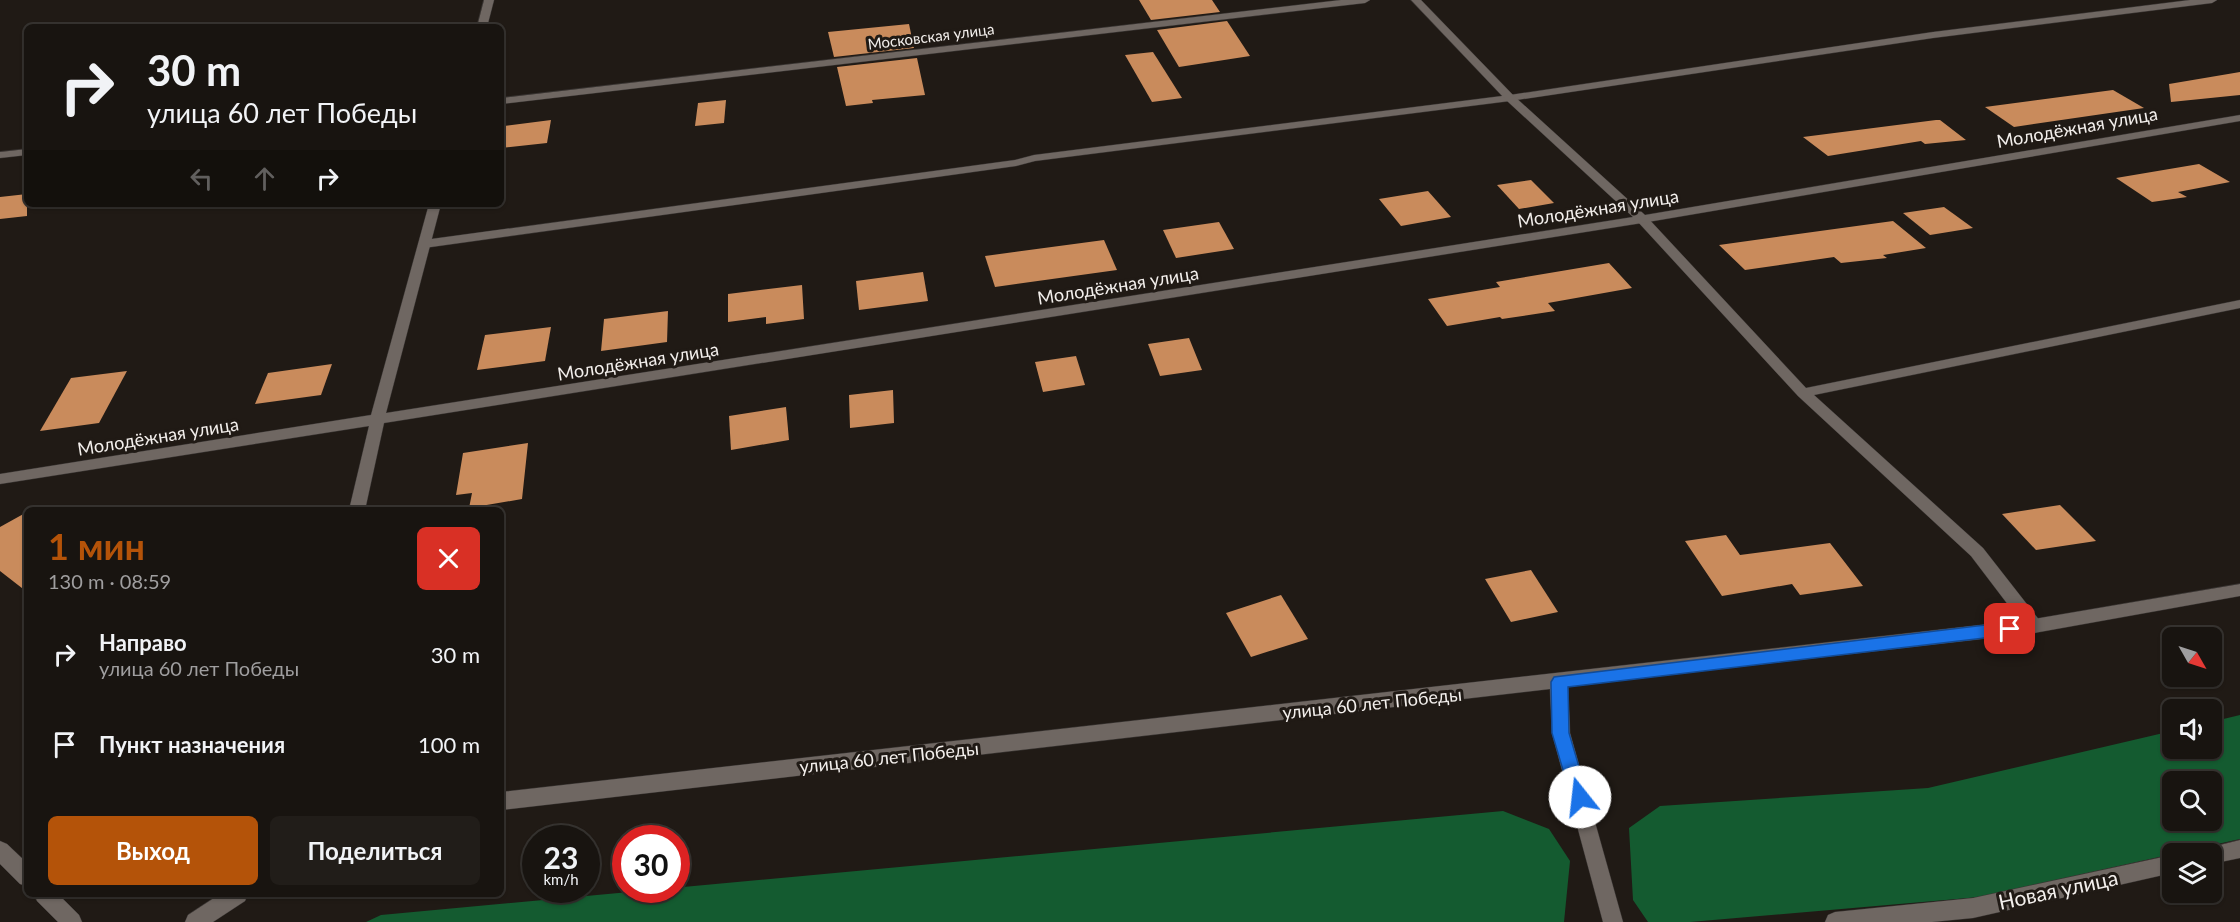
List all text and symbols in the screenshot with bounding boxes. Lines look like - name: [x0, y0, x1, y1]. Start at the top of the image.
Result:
- street label: Московская улица: [867, 19, 995, 53]
- text: 30 m: [147, 45, 241, 95]
- icon: right: [48, 48, 126, 126]
- text: улица 60 лет Победы: [147, 96, 417, 129]
- street label: Молодёжная улица: [1995, 102, 2159, 152]
- icon: left: [185, 162, 218, 195]
- icon: ahead: [248, 162, 281, 195]
- icon: right: [311, 162, 344, 195]
- street label: Молодёжная улица: [1516, 184, 1680, 232]
- street label: Молодёжная улица: [1036, 261, 1200, 309]
- street label: Молодёжная улица: [556, 337, 720, 385]
- street label: Молодёжная улица: [76, 412, 240, 460]
- text: 1 мин: [48, 524, 145, 568]
- button: close: [417, 527, 480, 590]
- text: 130 m · 08:59: [48, 569, 171, 593]
- pin: [1984, 603, 2035, 654]
- icon: arrive: [1993, 612, 2026, 645]
- north arrow: [2162, 627, 2222, 687]
- map controls: [2162, 627, 2222, 903]
- text: Направо: [99, 629, 187, 656]
- icon: right: [48, 638, 81, 671]
- text: 30 m: [431, 641, 480, 668]
- text: улица 60 лет Победы: [99, 656, 299, 680]
- street label: улица 60 лет Победы: [1281, 683, 1463, 723]
- button: sound: [2162, 699, 2222, 759]
- icon: arrive: [48, 728, 81, 761]
- text: Пункт назначения: [99, 731, 285, 758]
- text: 100 m: [418, 731, 480, 758]
- street label: улица 60 лет Победы: [798, 737, 980, 777]
- position arrow: [1548, 765, 1612, 829]
- button: search: [2162, 771, 2222, 831]
- button: Выход: [48, 816, 258, 885]
- button: Поделиться: [270, 816, 480, 885]
- speed limit sign: 30: [612, 825, 690, 903]
- text: 23: [544, 839, 578, 875]
- button: layers: [2162, 843, 2222, 903]
- street label: Новая улица: [1996, 864, 2120, 914]
- text: km/h: [543, 870, 579, 888]

